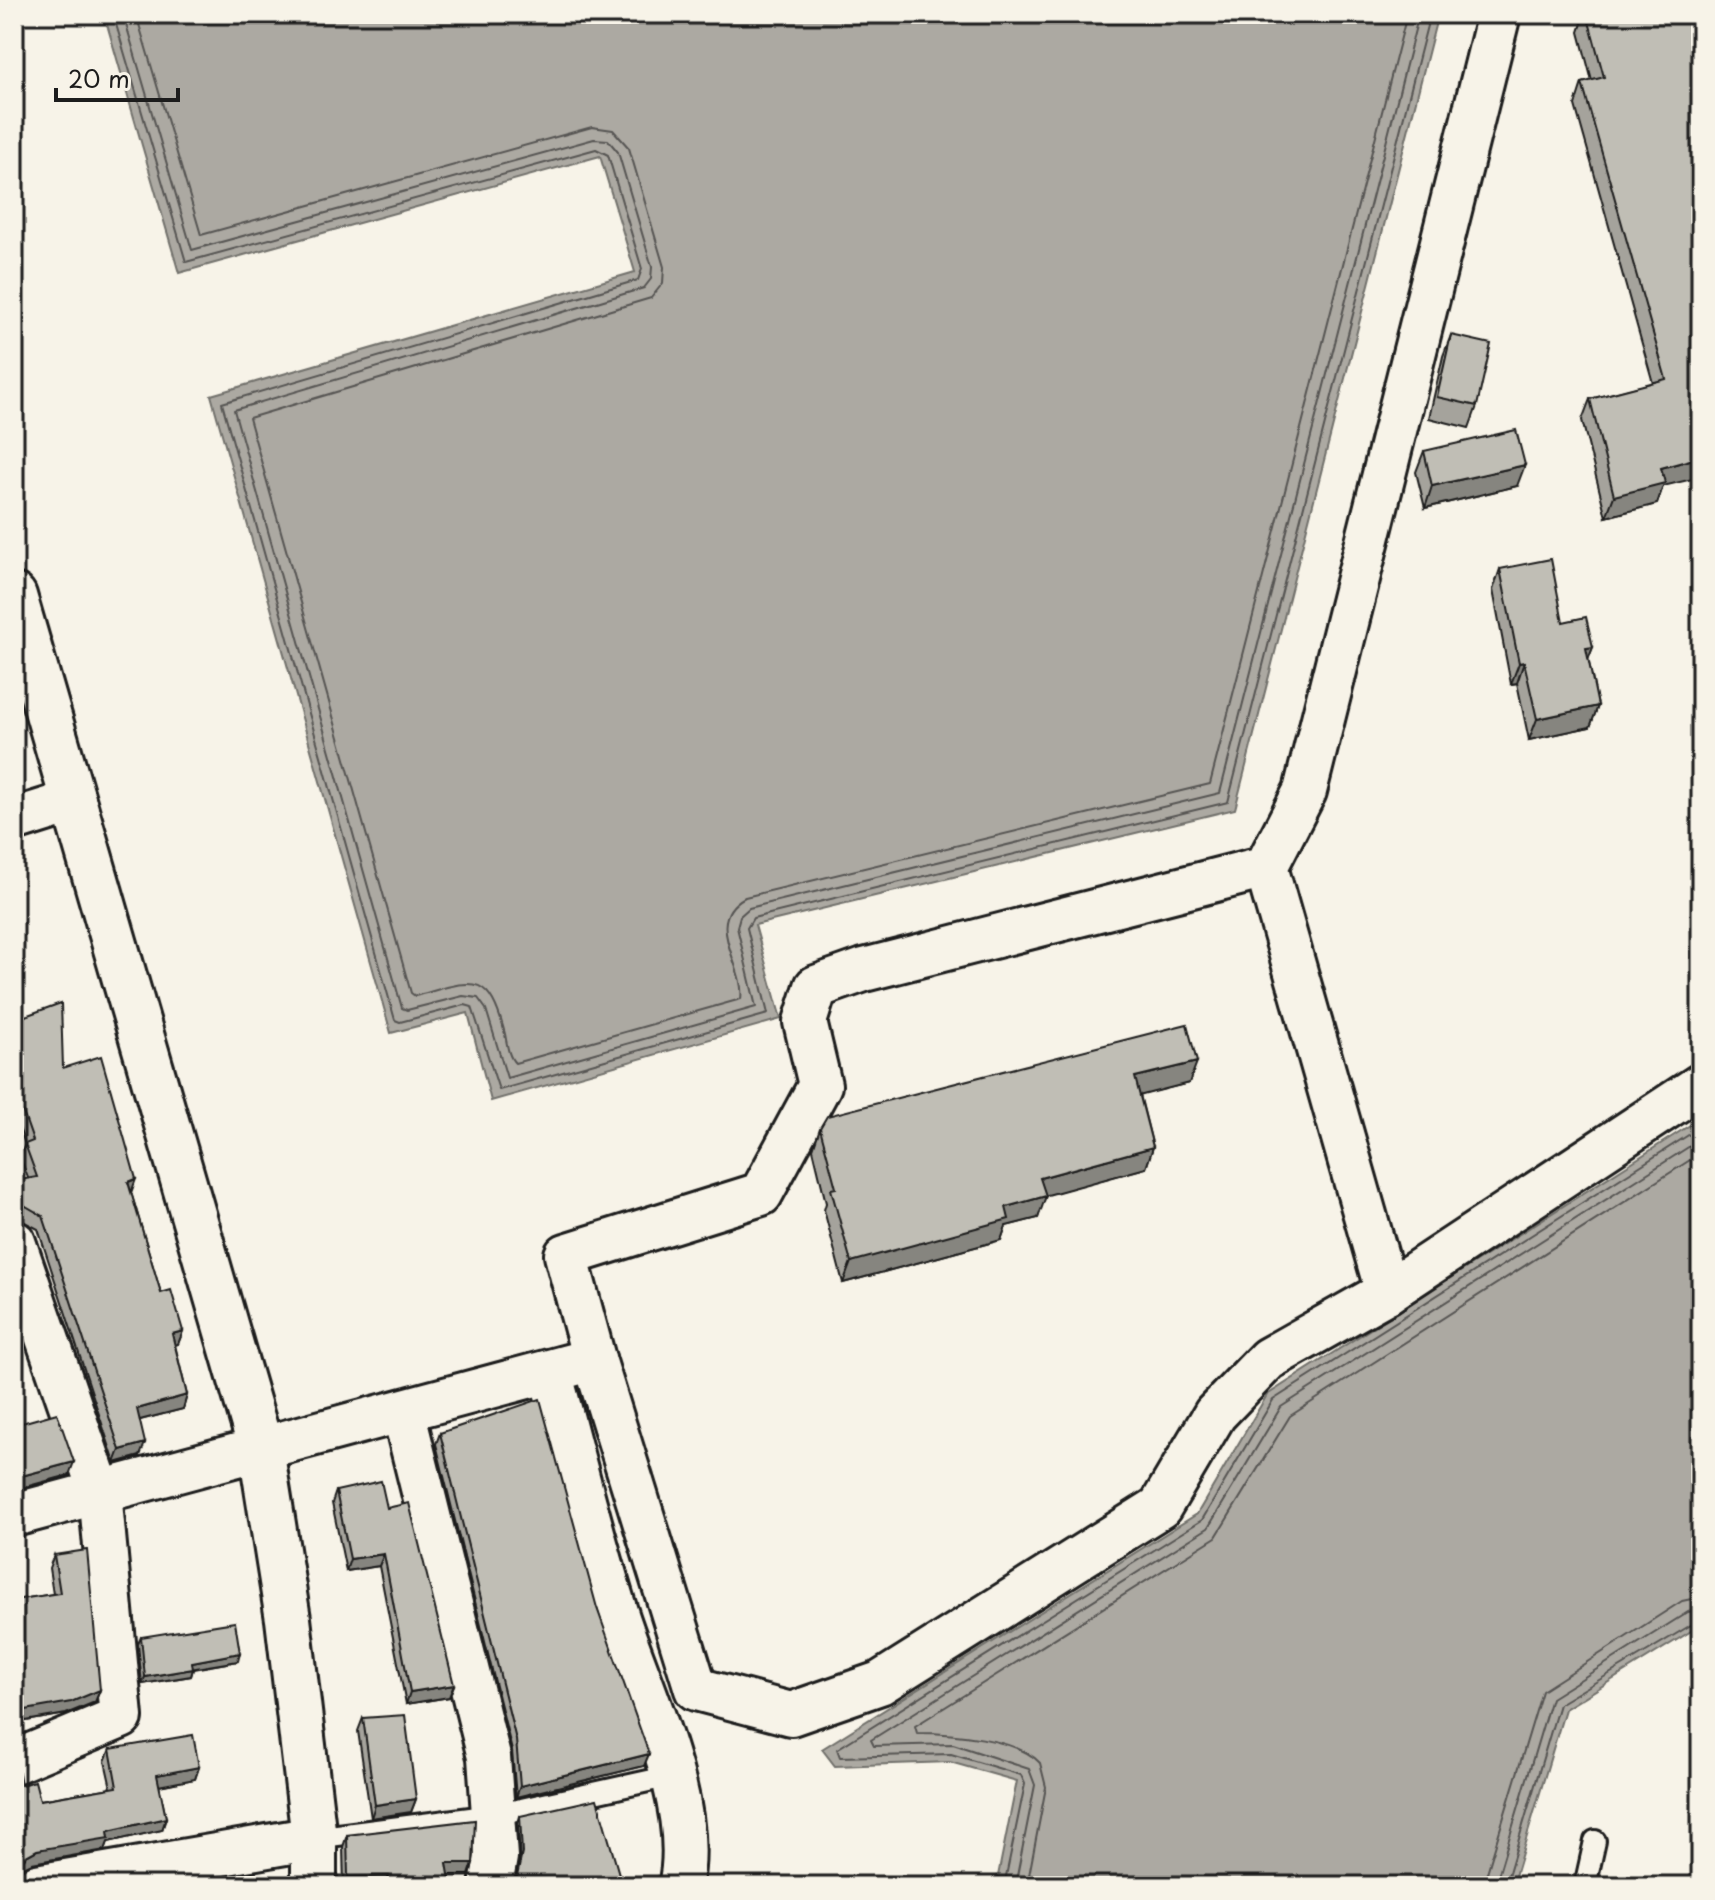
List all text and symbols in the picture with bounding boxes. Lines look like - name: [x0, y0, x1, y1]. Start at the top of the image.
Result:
- scale bar: [56, 52, 178, 102]
- text: 20 m: [68, 60, 130, 96]

